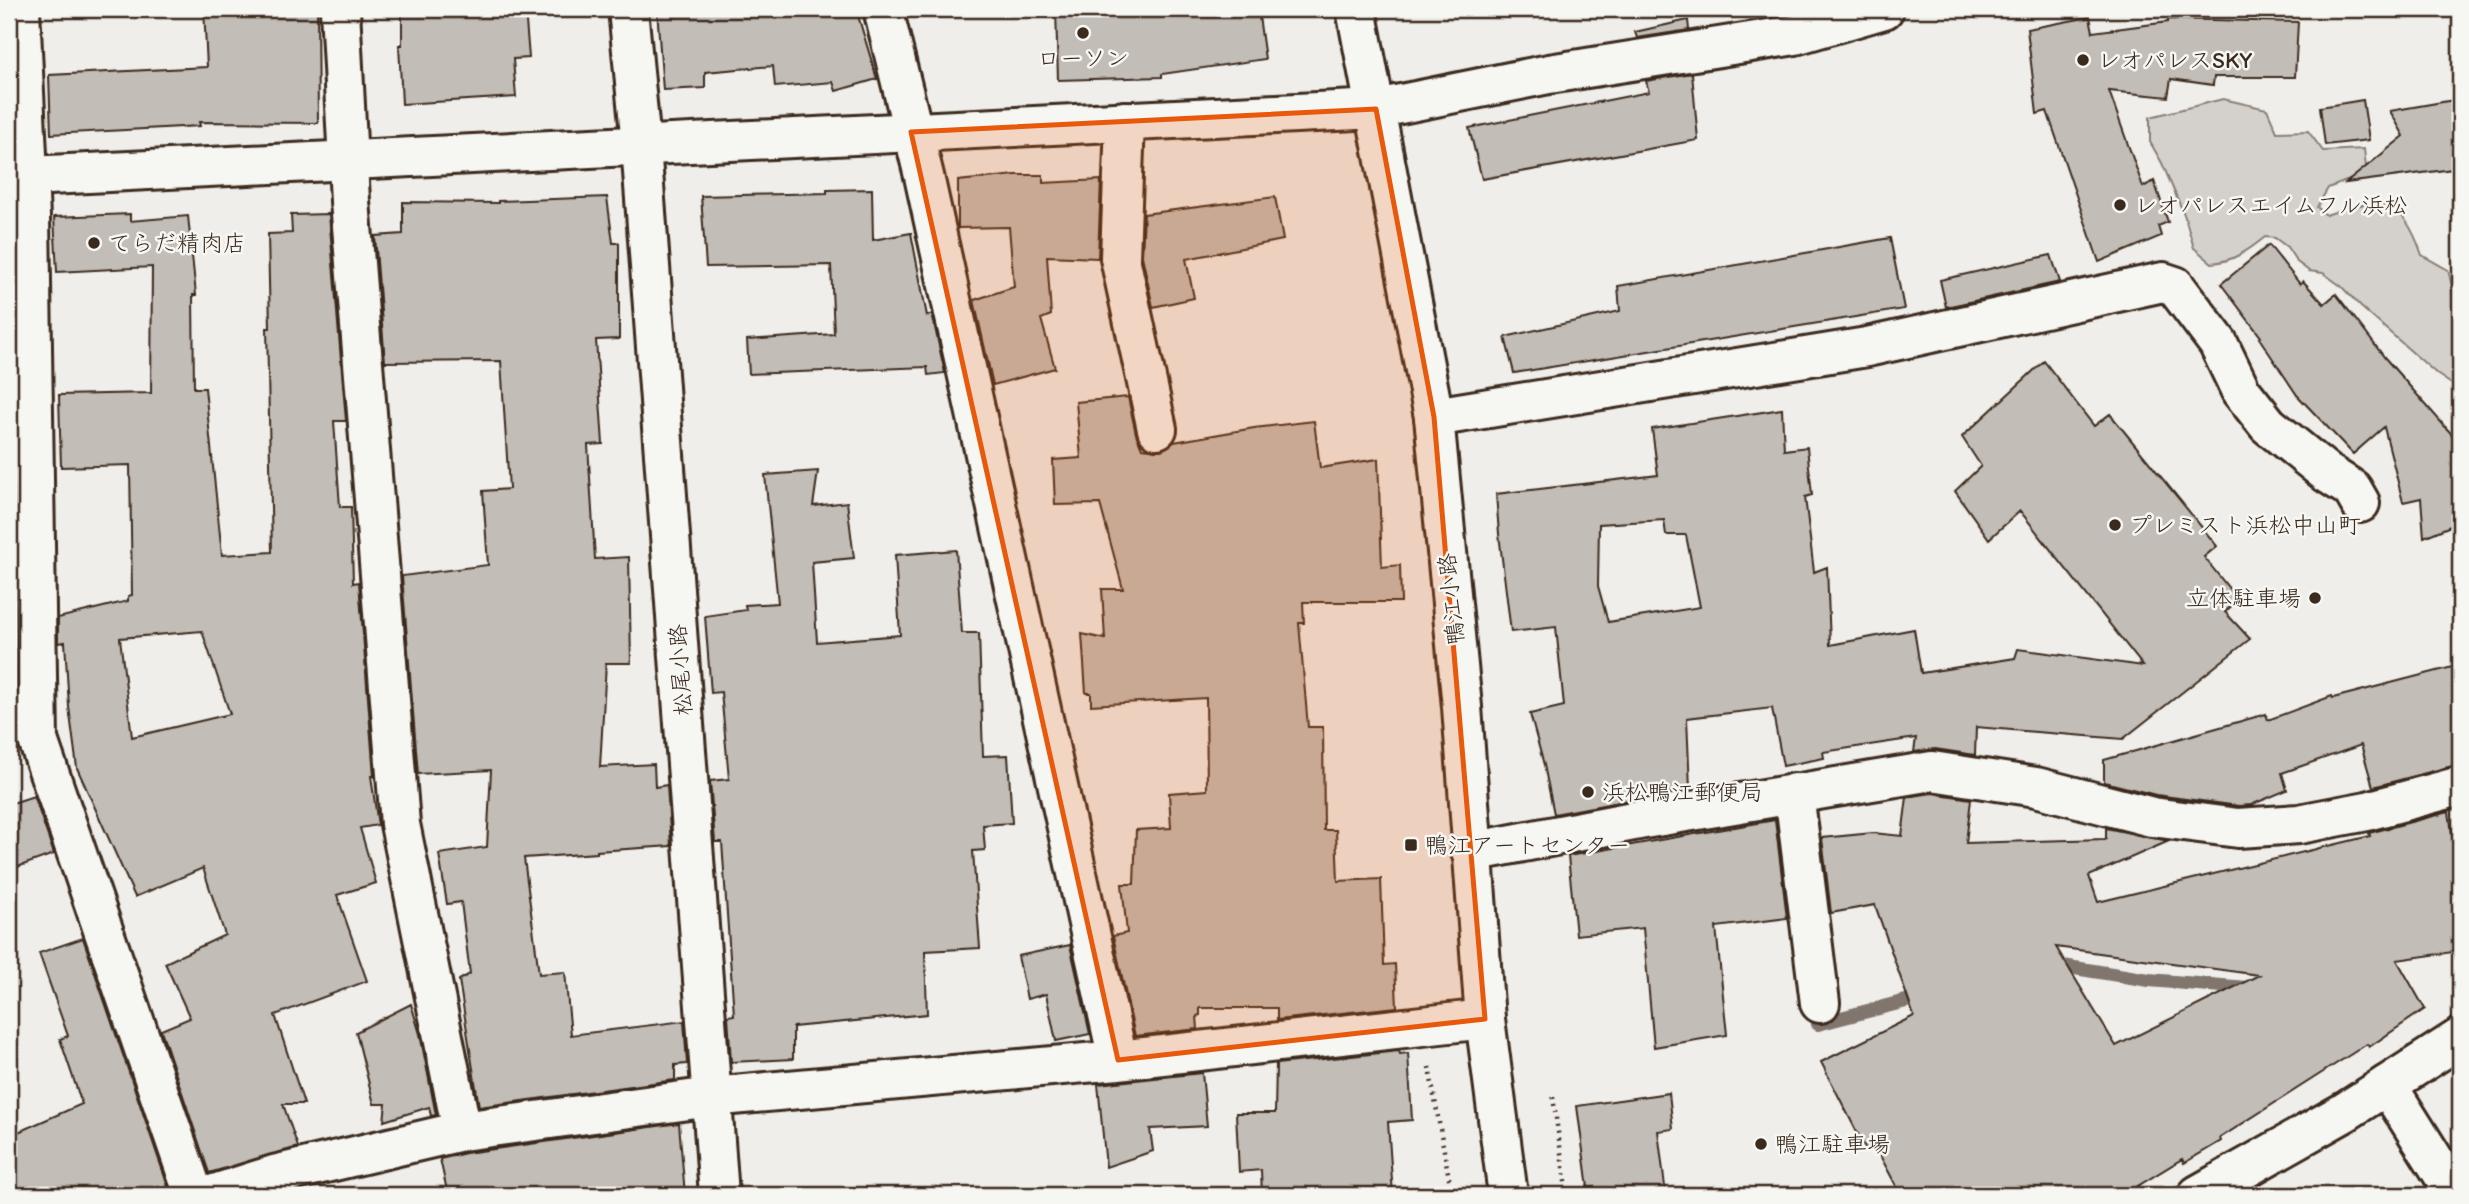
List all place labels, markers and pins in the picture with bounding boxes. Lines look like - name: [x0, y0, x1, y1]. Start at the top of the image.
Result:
- marker: ローソン: [1075, 25, 1091, 41]
- place label: ローソン: [1037, 44, 1129, 72]
- place label: レオパレスSKY: [2097, 46, 2252, 74]
- marker: レオパレスSKY: [2075, 52, 2091, 68]
- place label: レオパレスエイムフル浜松: [2134, 191, 2408, 219]
- marker: レオパレスエイムフル浜松: [2112, 197, 2128, 213]
- place label: てらだ精肉店: [108, 229, 246, 257]
- marker: てらだ精肉店: [86, 235, 102, 251]
- place label: プレミスト浜松中山町: [2129, 511, 2361, 539]
- marker: プレミスト浜松中山町: [2107, 517, 2123, 533]
- place label: 立体駐車場: [2186, 584, 2301, 612]
- marker: 立体駐車場: [2307, 590, 2323, 606]
- place label: 浜松鴨江郵便局: [1602, 778, 1763, 806]
- marker: 浜松鴨江郵便局: [1580, 784, 1596, 800]
- place label: 鴨江アートセンター: [1425, 831, 1630, 859]
- marker: 鴨江アートセンター: [1403, 837, 1419, 853]
- place label: 鴨江駐車場: [1775, 1130, 1890, 1158]
- marker: 鴨江駐車場: [1753, 1136, 1769, 1152]

